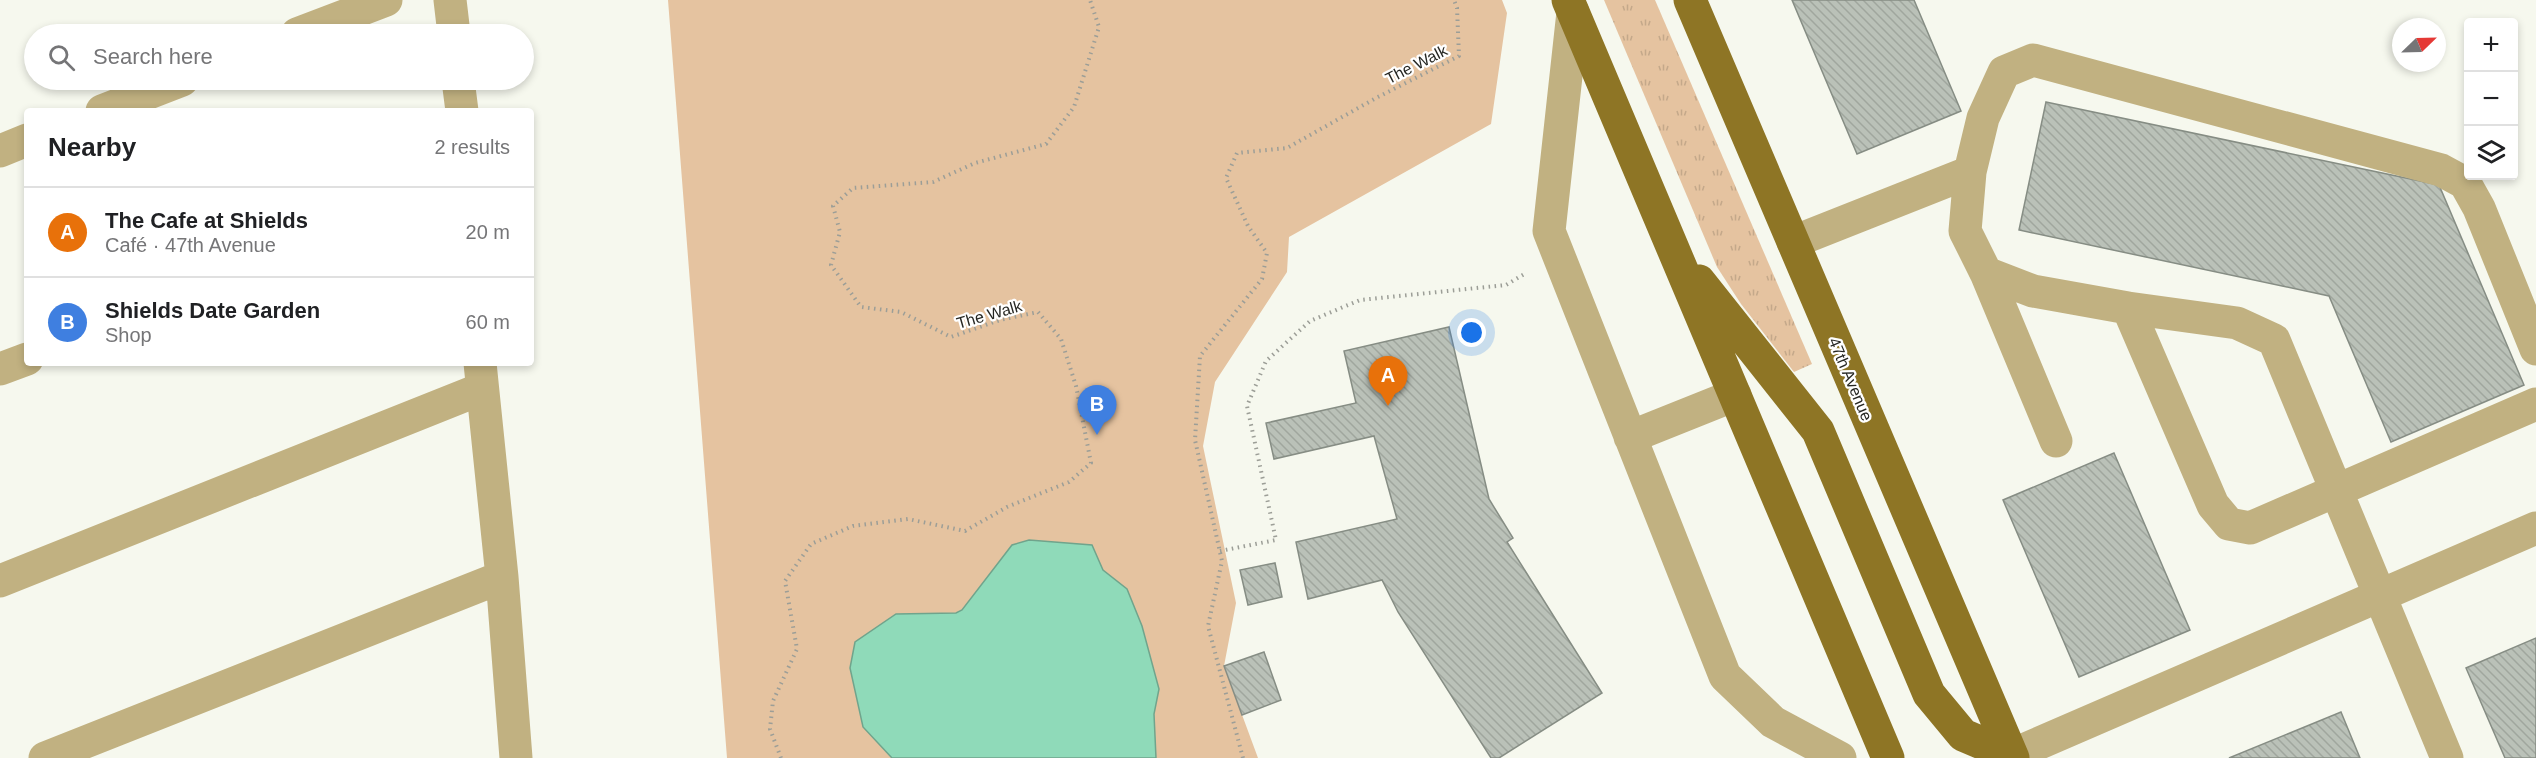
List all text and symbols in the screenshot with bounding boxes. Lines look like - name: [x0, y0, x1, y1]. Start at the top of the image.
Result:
- north arrow: [2392, 18, 2446, 72]
- map controls: [2464, 18, 2518, 180]
- button: +: [2464, 18, 2518, 72]
- search box: [24, 24, 534, 90]
- icon: search: [45, 41, 78, 74]
- street label: The Walk: [1383, 41, 1451, 87]
- text: Search here: [93, 44, 213, 69]
- button: −: [2464, 72, 2518, 126]
- button: layers: [2464, 126, 2518, 180]
- text: Nearby: [48, 132, 136, 162]
- text: 2 results: [434, 136, 510, 158]
- text: The Cafe at Shields: [105, 208, 308, 233]
- text: A: [60, 221, 75, 243]
- text: 20 m: [466, 221, 510, 243]
- text: Café · 47th Avenue: [105, 234, 276, 256]
- street label: The Walk: [955, 297, 1025, 332]
- text: Shields Date Garden: [105, 298, 320, 323]
- text: B: [60, 311, 75, 333]
- text: 60 m: [466, 311, 510, 333]
- your location: [1457, 318, 1486, 347]
- text: Shop: [105, 324, 152, 346]
- street label: 47th Avenue: [1825, 335, 1876, 423]
- pin: A: [1368, 356, 1408, 406]
- pin: B: [1078, 386, 1116, 435]

